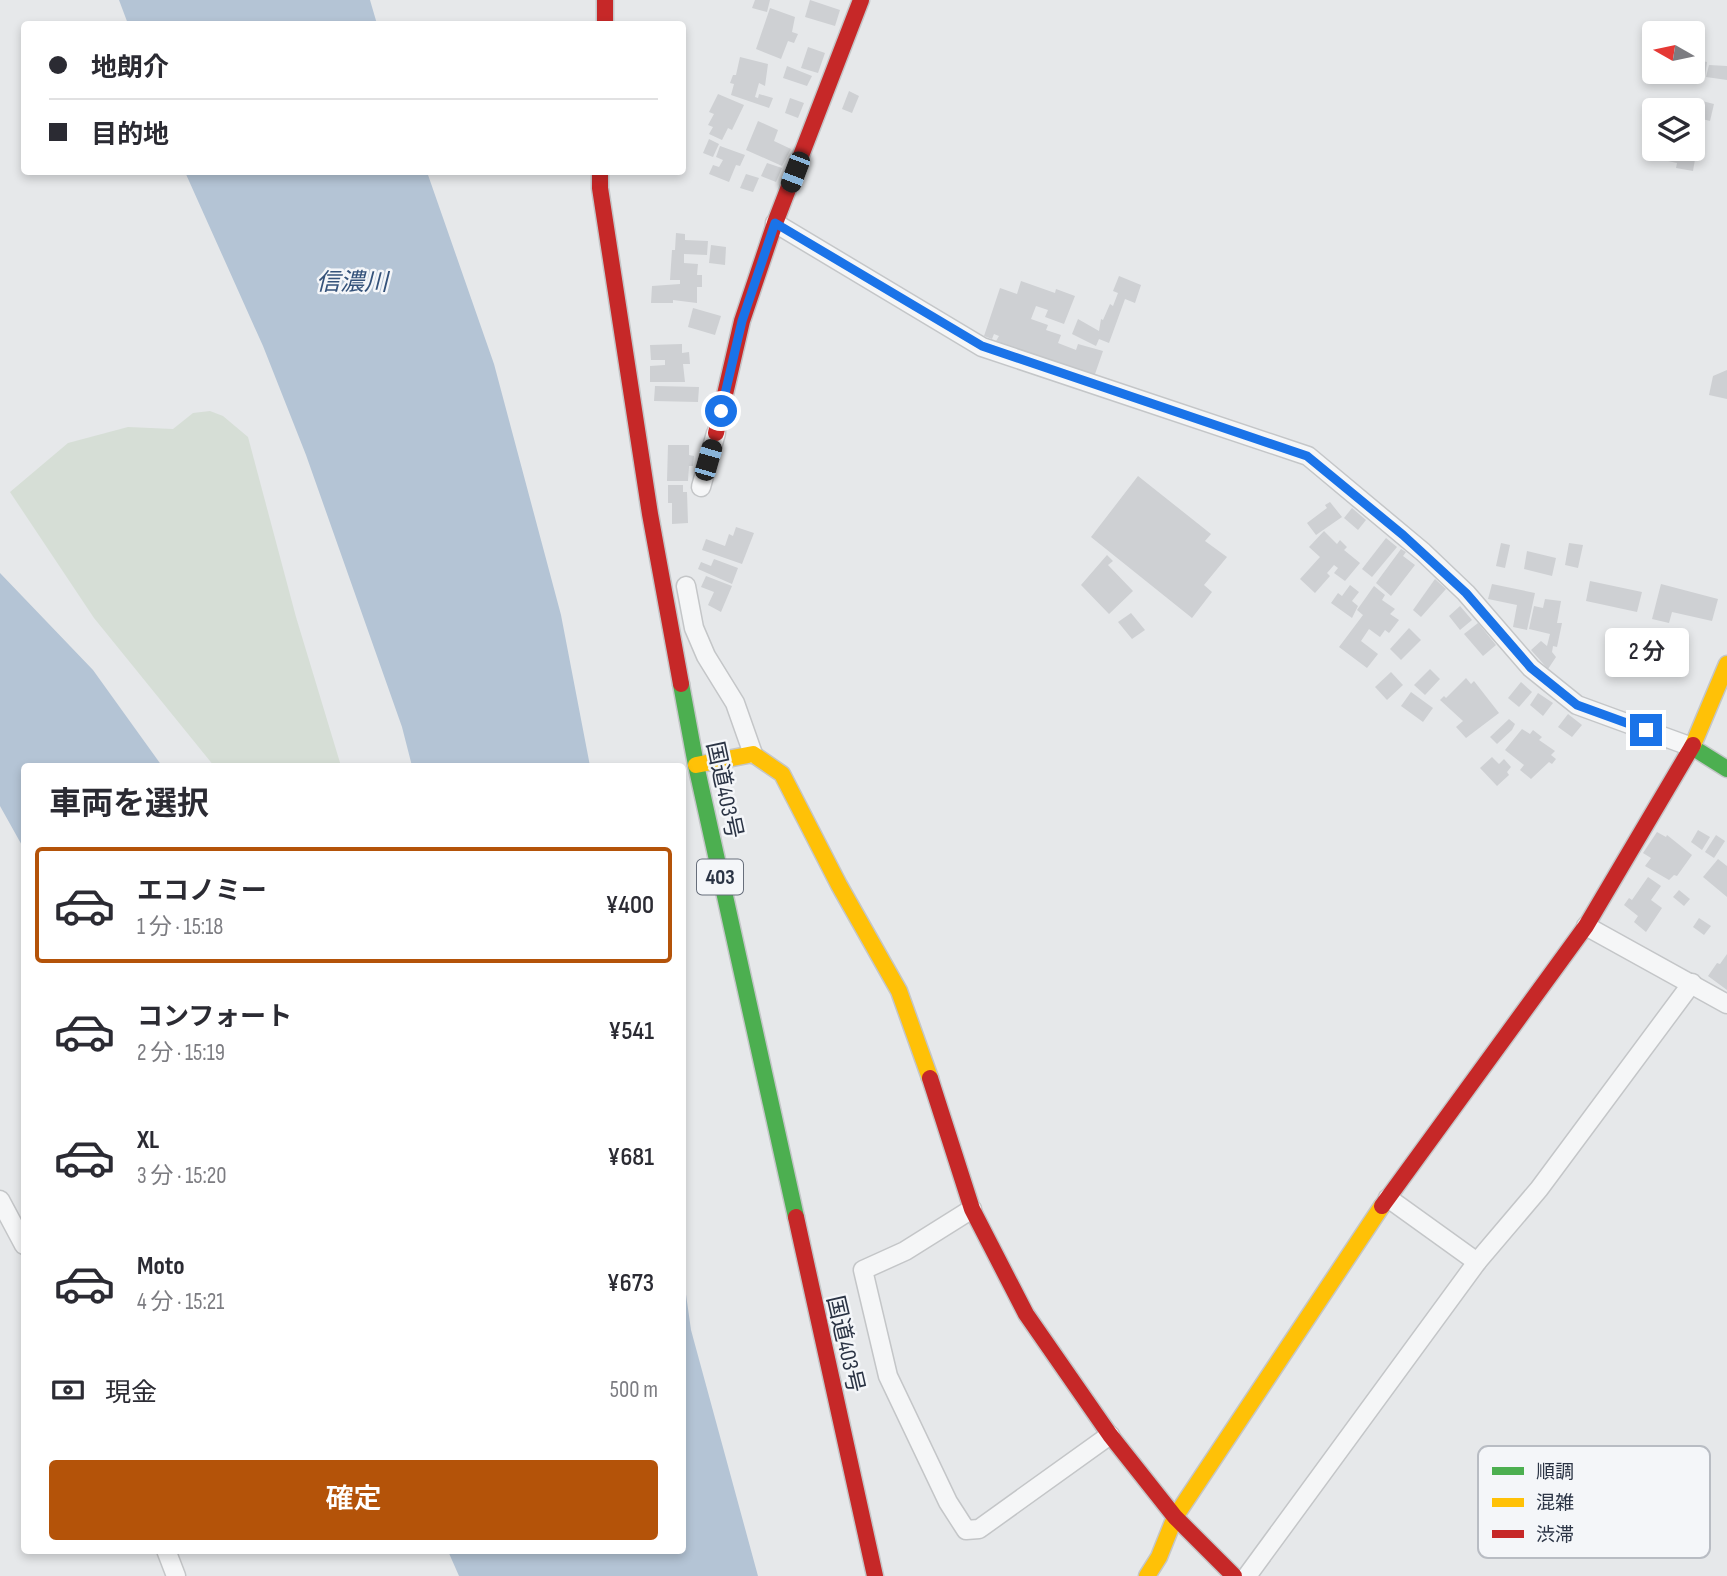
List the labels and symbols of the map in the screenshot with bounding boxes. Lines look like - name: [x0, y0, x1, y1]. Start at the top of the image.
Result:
- north arrow: [1642, 21, 1704, 84]
- car: [778, 149, 813, 195]
- water label: 信濃川: [316, 268, 391, 297]
- route start: [705, 395, 737, 427]
- car: [693, 437, 724, 483]
- callout: 2 分: [1604, 628, 1688, 678]
- route end: [1630, 714, 1662, 746]
- street label: 国道403号: [700, 739, 748, 841]
- road number: 403: [697, 860, 743, 894]
- street label: 国道403号: [820, 1293, 870, 1395]
- legend: [1478, 1446, 1710, 1558]
- text: 順調: [1536, 1461, 1574, 1484]
- text: 混雑: [1536, 1492, 1574, 1515]
- text: 渋滞: [1536, 1524, 1574, 1547]

